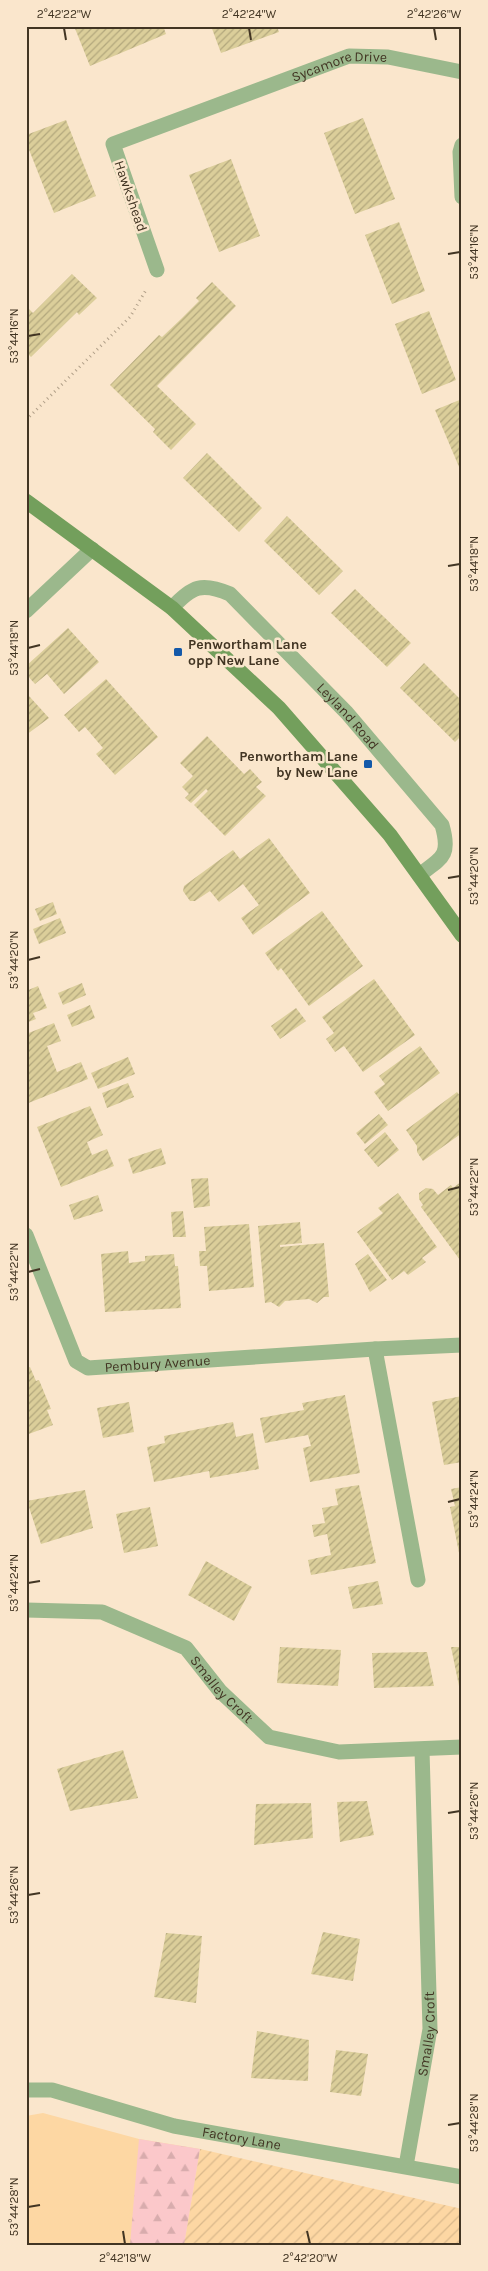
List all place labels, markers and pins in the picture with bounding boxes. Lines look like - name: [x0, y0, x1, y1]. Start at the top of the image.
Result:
- place label: Penwortham Lane opp New Lane: [188, 636, 307, 669]
- marker: Penwortham Lane opp New Lane: [172, 646, 184, 658]
- place label: Penwortham Lane by New Lane: [239, 748, 358, 781]
- marker: Penwortham Lane by New Lane: [362, 758, 374, 770]

